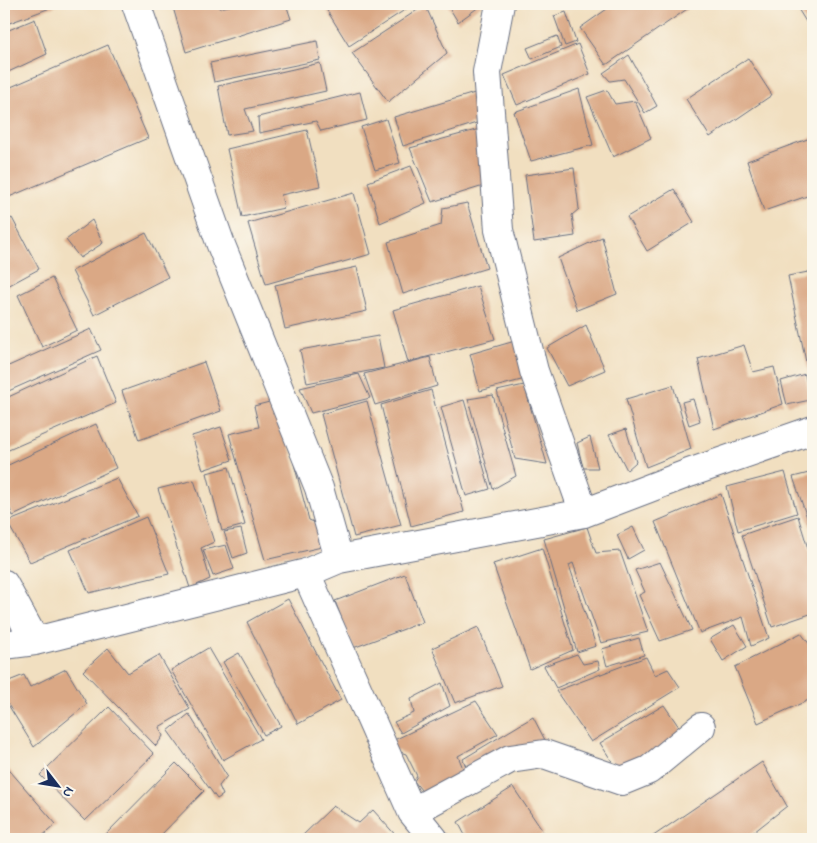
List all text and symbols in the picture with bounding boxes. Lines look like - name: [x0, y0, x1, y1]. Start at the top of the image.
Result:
- north arrow: [32, 760, 82, 810]
- text: N: [56, 782, 79, 801]

